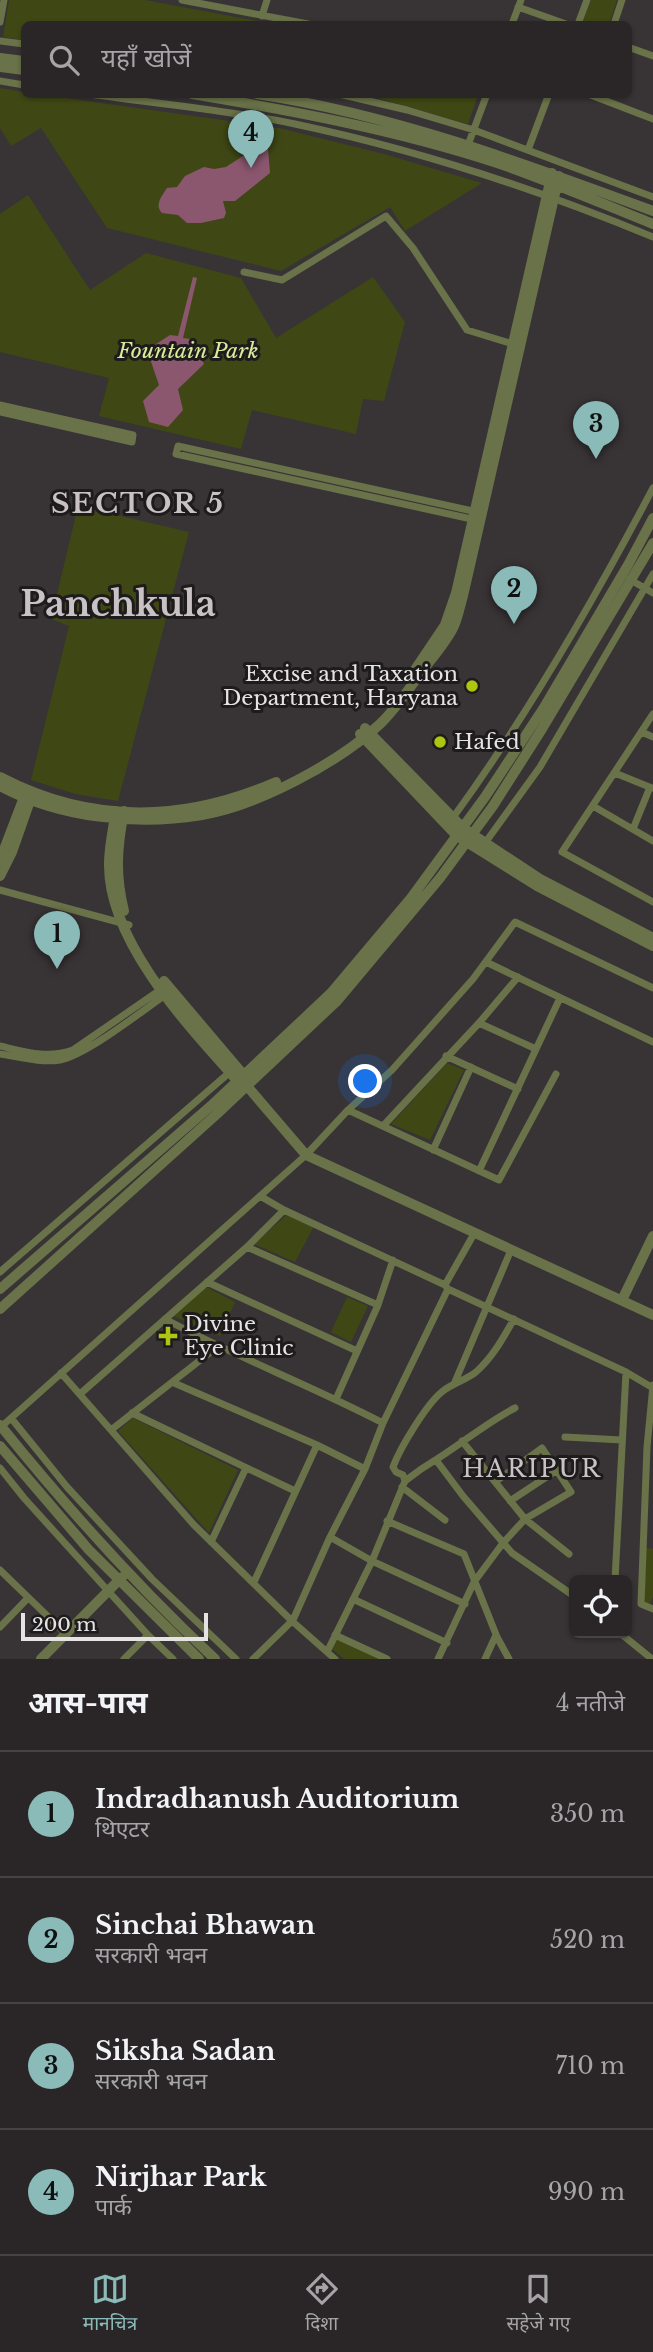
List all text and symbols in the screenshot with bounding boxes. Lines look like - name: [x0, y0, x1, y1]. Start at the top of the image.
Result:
- search box: [21, 21, 632, 98]
- icon: search: [45, 41, 83, 79]
- text: यहाँ खोजें: [101, 42, 191, 74]
- pin: 4: [228, 110, 274, 168]
- park label: Fountain Park: [117, 338, 258, 364]
- pin: 3: [573, 401, 619, 459]
- district label: SECTOR 5: [51, 486, 225, 521]
- pin: 2: [491, 566, 537, 624]
- district label: Panchkula: [20, 582, 216, 625]
- place label: Excise and Taxation Department, Haryana: [223, 661, 458, 711]
- marker: Excise and Taxation Department, Haryana: [464, 678, 480, 694]
- place label: Hafed: [454, 729, 520, 755]
- marker: Hafed: [432, 734, 448, 750]
- pin: 1: [34, 911, 80, 969]
- your location: [348, 1064, 382, 1098]
- place label: Divine Eye Clinic: [184, 1311, 294, 1361]
- marker: Divine Eye Clinic: [158, 1326, 178, 1346]
- district label: HARIPUR: [462, 1454, 602, 1483]
- map controls: [569, 1575, 632, 1638]
- button: locate: [569, 1575, 632, 1638]
- scale bar: [21, 1610, 208, 1642]
- text: 200 m: [32, 1613, 97, 1636]
- text: आस-पास: [28, 1684, 148, 1721]
- text: 4 नतीजे: [556, 1689, 625, 1717]
- text: Indradhanush Auditorium: [95, 1783, 459, 1815]
- text: 1: [46, 1800, 56, 1828]
- text: 350 m: [550, 1800, 625, 1828]
- text: थिएटर: [95, 1815, 149, 1843]
- text: Sinchai Bhawan: [95, 1909, 315, 1941]
- text: 2: [44, 1926, 58, 1954]
- text: 520 m: [550, 1926, 625, 1954]
- text: सरकारी भवन: [95, 1941, 207, 1969]
- text: Siksha Sadan: [95, 2035, 275, 2067]
- text: 3: [44, 2052, 58, 2080]
- text: 710 m: [555, 2052, 625, 2080]
- text: सरकारी भवन: [95, 2067, 207, 2095]
- text: Nirjhar Park: [95, 2161, 266, 2193]
- text: 4: [43, 2178, 59, 2206]
- text: 990 m: [548, 2178, 625, 2206]
- text: पार्क: [95, 2193, 132, 2221]
- tab: मानचित्र: [83, 2270, 137, 2338]
- tab: दिशा: [303, 2270, 341, 2338]
- tab: सहेजे गए: [506, 2270, 570, 2338]

